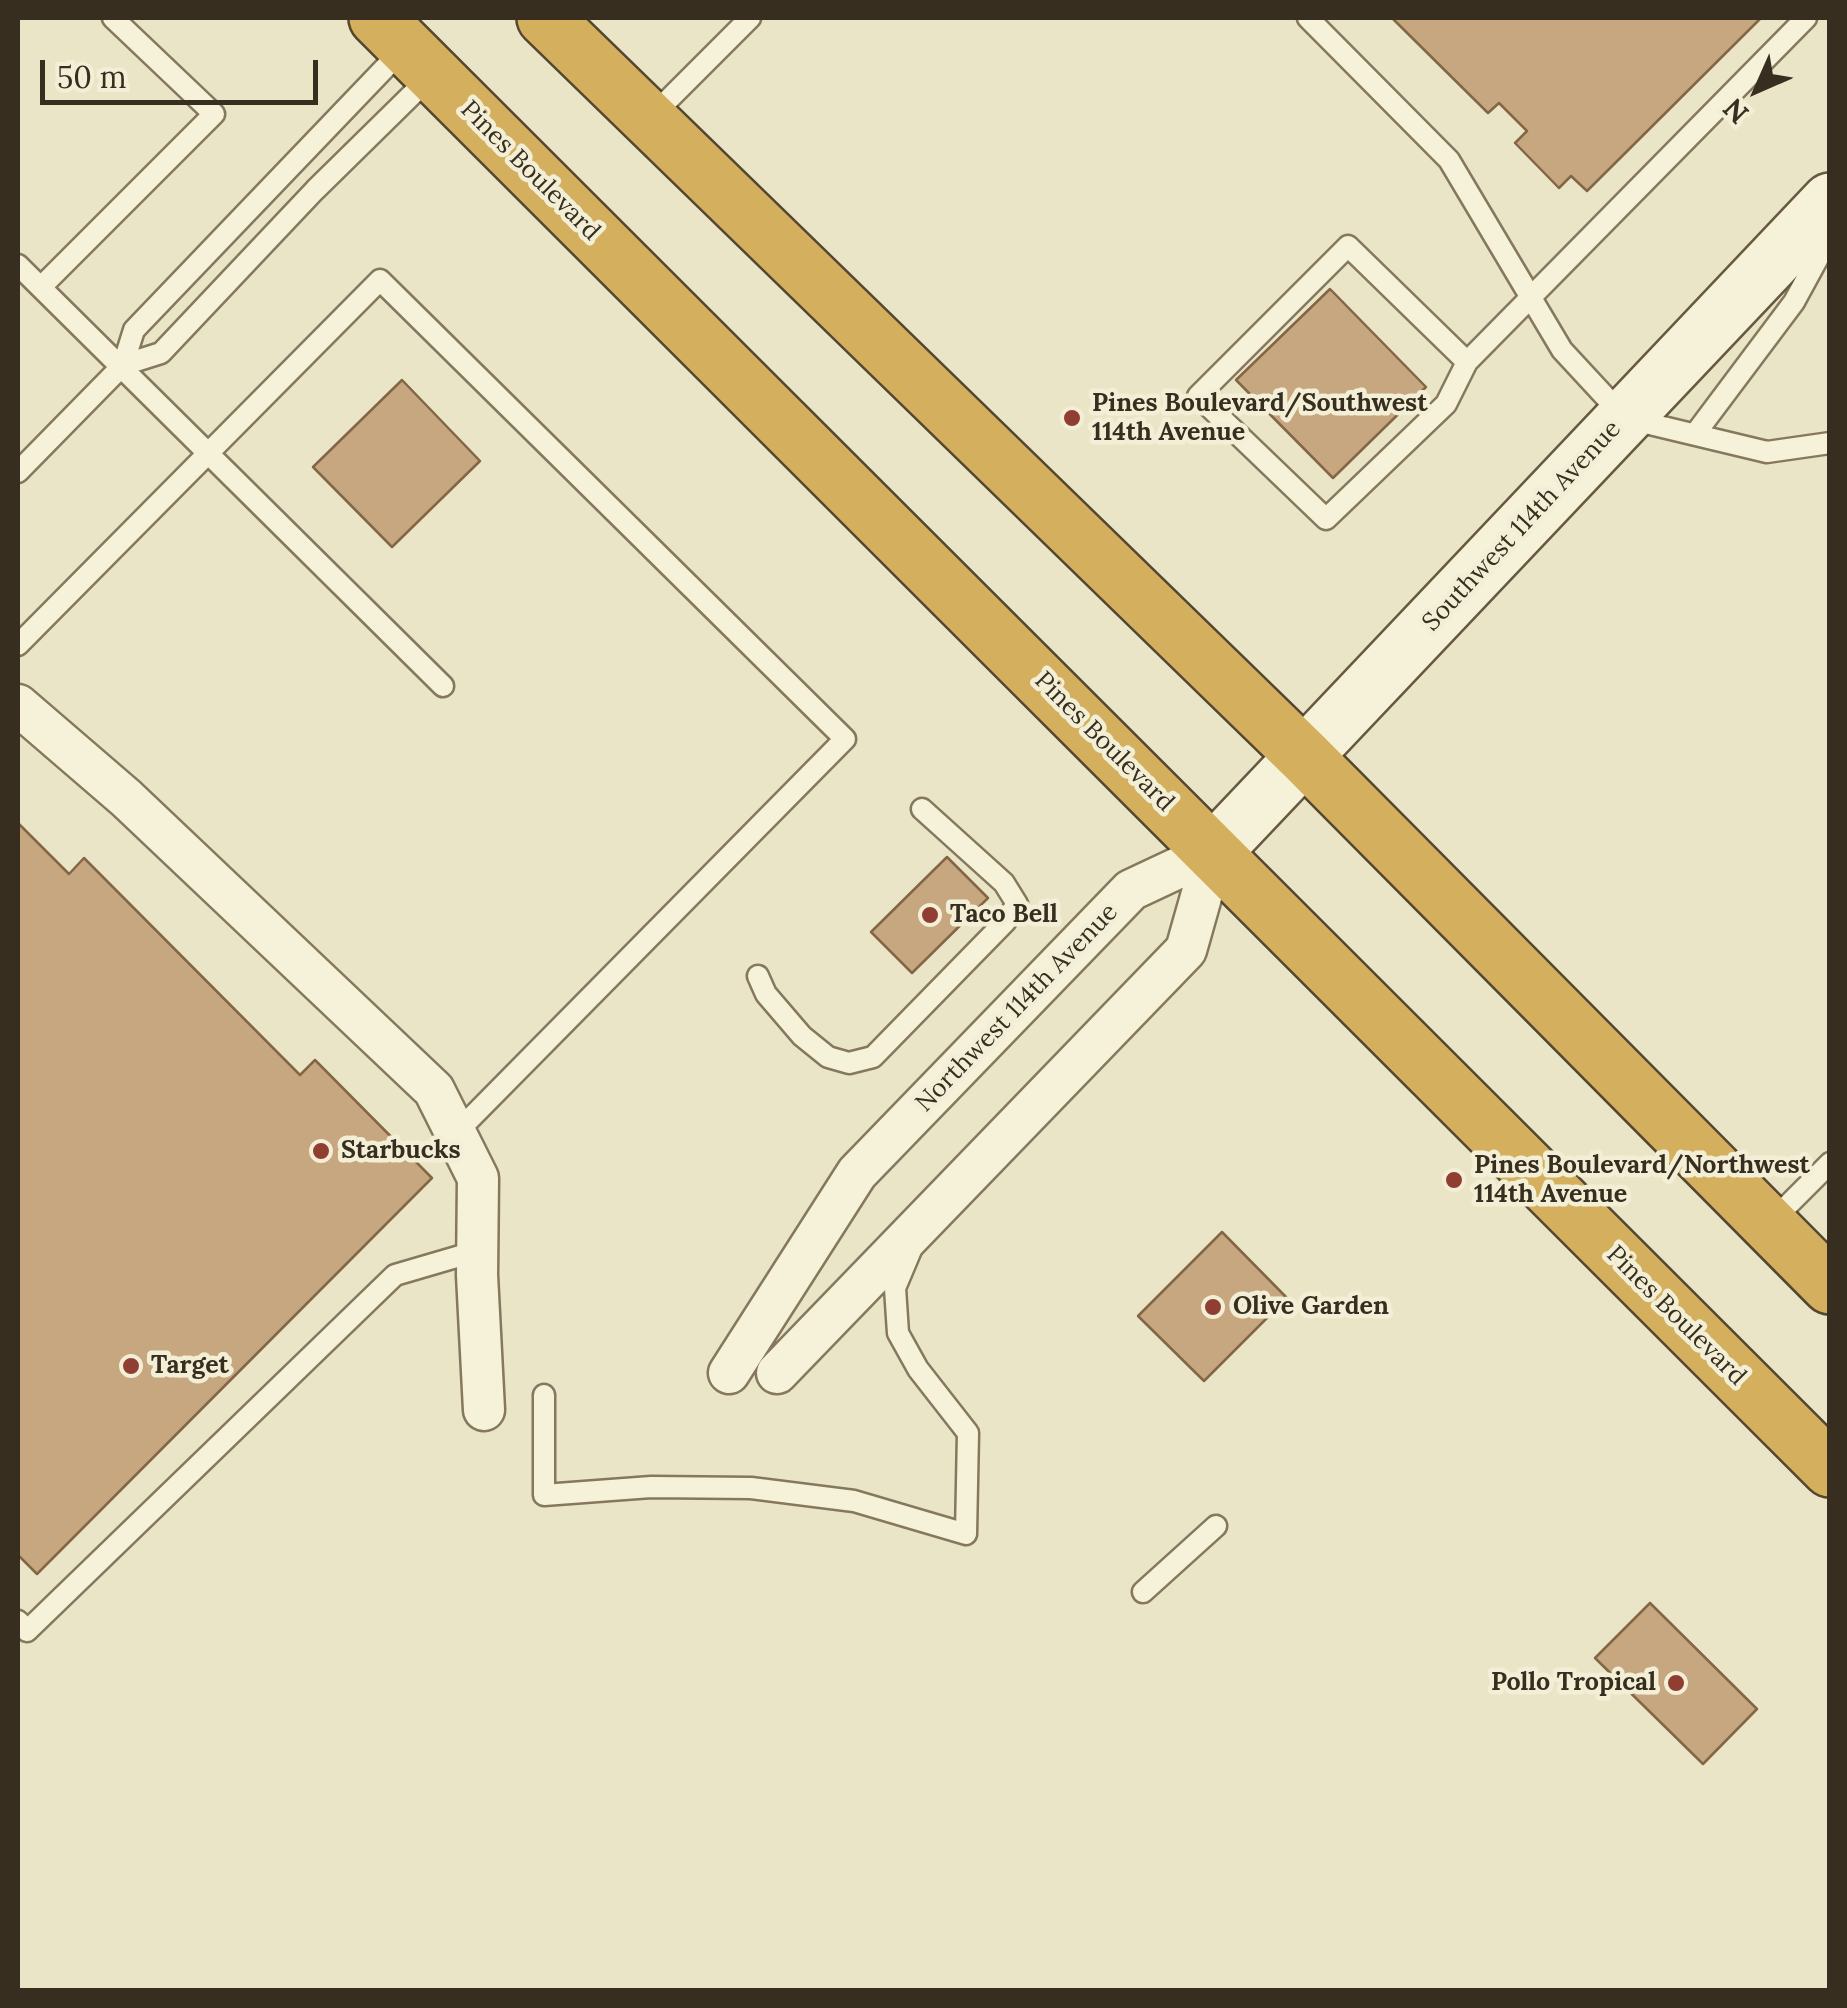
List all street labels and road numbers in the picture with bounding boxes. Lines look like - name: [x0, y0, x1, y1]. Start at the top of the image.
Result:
- street label: Pines Boulevard: [454, 95, 606, 247]
- street label: Southwest 114th Avenue: [1417, 414, 1627, 638]
- street label: Pines Boulevard: [1028, 666, 1180, 818]
- street label: Northwest 114th Avenue: [910, 898, 1124, 1118]
- street label: Pines Boulevard: [1600, 1240, 1752, 1392]

